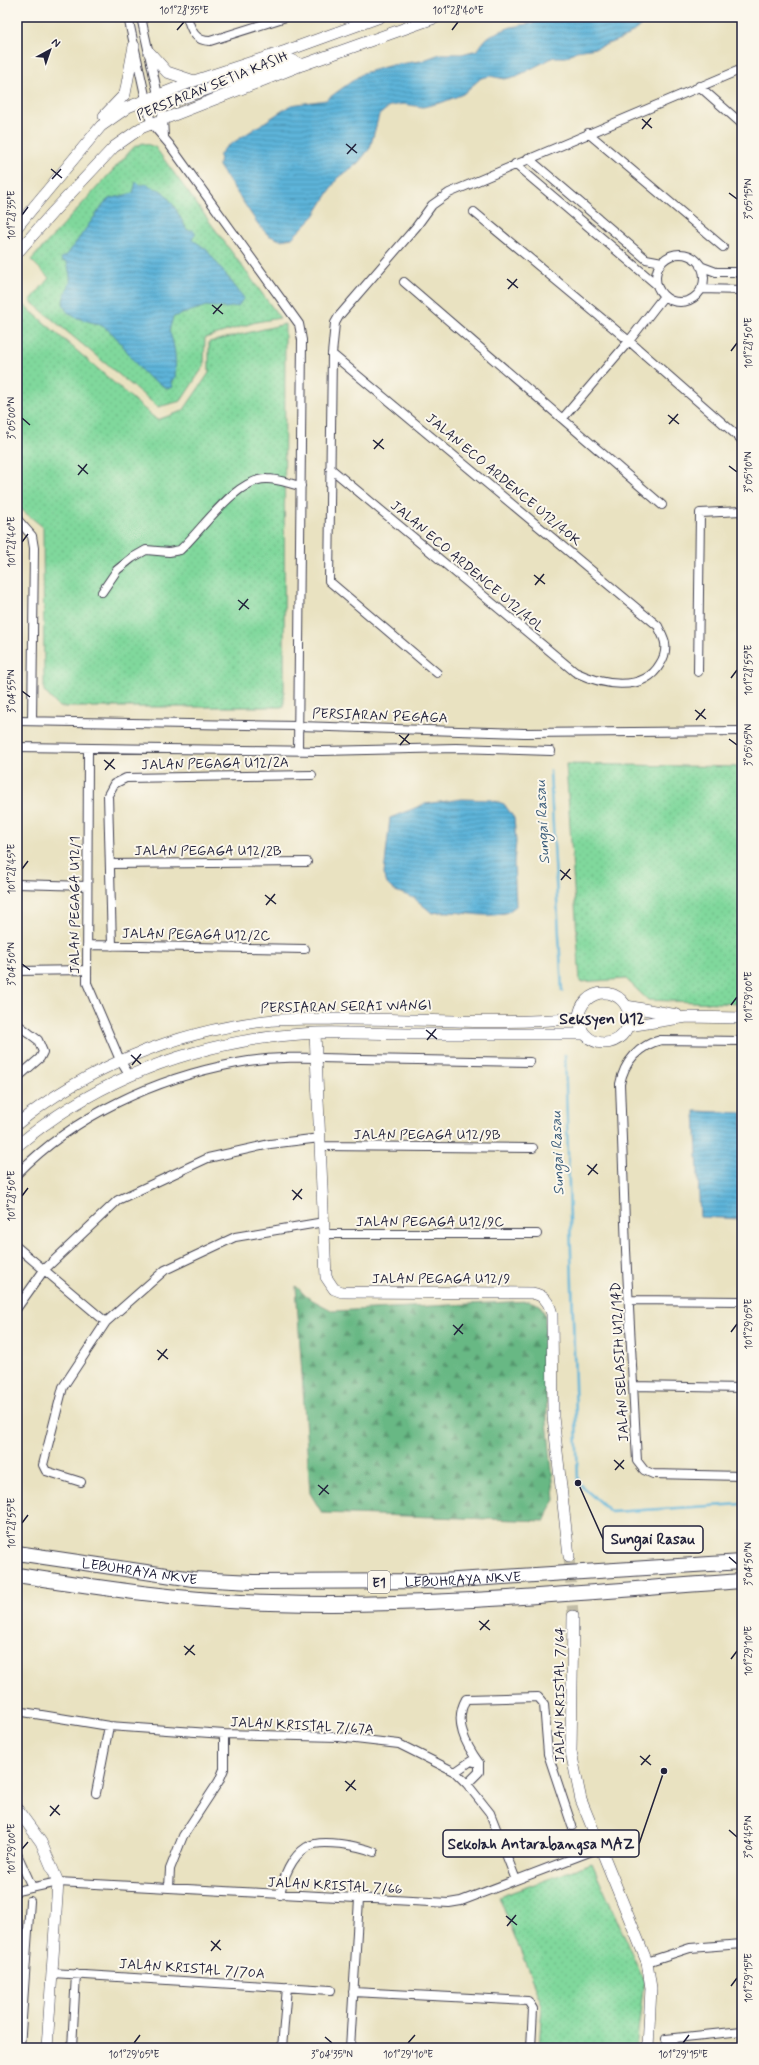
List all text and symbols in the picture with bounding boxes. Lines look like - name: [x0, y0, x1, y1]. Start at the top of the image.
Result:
- text: 101°28'35"E: [159, 4, 209, 18]
- text: 101°28'40"E: [433, 4, 484, 18]
- north arrow: [30, 30, 70, 70]
- text: N: [48, 35, 63, 51]
- street label: PERSIARAN SETIA KASIH: [134, 47, 291, 125]
- text: 3°05'15"N: [742, 178, 756, 220]
- text: 101°28'35"E: [5, 190, 19, 240]
- text: 101°28'50"E: [742, 317, 756, 369]
- text: 3°05'00"N: [5, 396, 19, 439]
- street label: JALAN ECO ARDENCE U12/40K: [422, 409, 585, 550]
- text: 3°05'10"N: [742, 451, 756, 493]
- street label: JALAN ECO ARDENCE U12/40L: [386, 497, 549, 637]
- text: 101°28'40"E: [5, 516, 19, 567]
- text: 101°28'55"E: [742, 644, 756, 695]
- text: 3°04'55"N: [5, 669, 19, 713]
- street label: PERSIARAN PEGAGA: [312, 705, 448, 727]
- text: 3°05'05"N: [742, 724, 756, 766]
- street label: JALAN PEGAGA U12/2A: [141, 754, 289, 774]
- water label: Sungai Rasau: [531, 779, 556, 865]
- street label: JALAN PEGAGA U12/1: [66, 836, 84, 974]
- street label: JALAN PEGAGA U12/2B: [134, 842, 282, 860]
- text: 101°28'45"E: [5, 844, 19, 894]
- street label: JALAN PEGAGA U12/2C: [122, 925, 270, 945]
- text: 3°04'50"N: [5, 942, 19, 986]
- text: 101°29'00"E: [742, 971, 756, 1023]
- street label: PERSIARAN SERAI WANGI: [260, 997, 432, 1017]
- district label: Seksyen U12: [559, 1009, 645, 1030]
- water label: Sungai Rasau: [547, 1110, 570, 1196]
- street label: JALAN PEGAGA U12/9B: [353, 1126, 501, 1144]
- text: 101°28'50"E: [5, 1170, 19, 1222]
- street label: JALAN PEGAGA U12/9C: [356, 1213, 504, 1231]
- street label: JALAN PEGAGA U12/9: [372, 1270, 510, 1288]
- street label: JALAN SELASIH U12/14D: [607, 1282, 633, 1442]
- text: 101°29'05"E: [742, 1298, 756, 1349]
- text: 101°28'55"E: [5, 1497, 19, 1548]
- callout: Sungai Rasau: [603, 1526, 703, 1553]
- text: Sungai Rasau: [611, 1530, 695, 1552]
- text: 3°04'50"N: [742, 1542, 756, 1586]
- street label: LEBUHRAYA NKVE: [81, 1555, 198, 1589]
- street label: LEBUHRAYA NKVE: [405, 1568, 522, 1591]
- road number: E1: [368, 1571, 390, 1593]
- street label: JALAN KRISTAL 7/64: [551, 1626, 569, 1763]
- text: 101°29'10"E: [742, 1626, 756, 1676]
- street label: JALAN KRISTAL 7/67A: [230, 1713, 374, 1739]
- text: 3°04'45"N: [742, 1815, 756, 1859]
- text: 101°29'00"E: [5, 1823, 19, 1875]
- callout: Sekolah Antarabangsa MAZ: [443, 1830, 639, 1857]
- text: Sekolah Antarabangsa MAZ: [448, 1835, 635, 1856]
- street label: JALAN KRISTAL 7/66: [267, 1873, 403, 1899]
- text: 101°29'15"E: [742, 1953, 756, 2003]
- street label: JALAN KRISTAL 7/70A: [118, 1955, 265, 1983]
- text: 101°29'05"E: [109, 2048, 160, 2062]
- text: 3°04'35"N: [311, 2048, 353, 2062]
- text: 101°29'10"E: [383, 2048, 433, 2062]
- text: 101°29'15"E: [658, 2048, 708, 2062]

